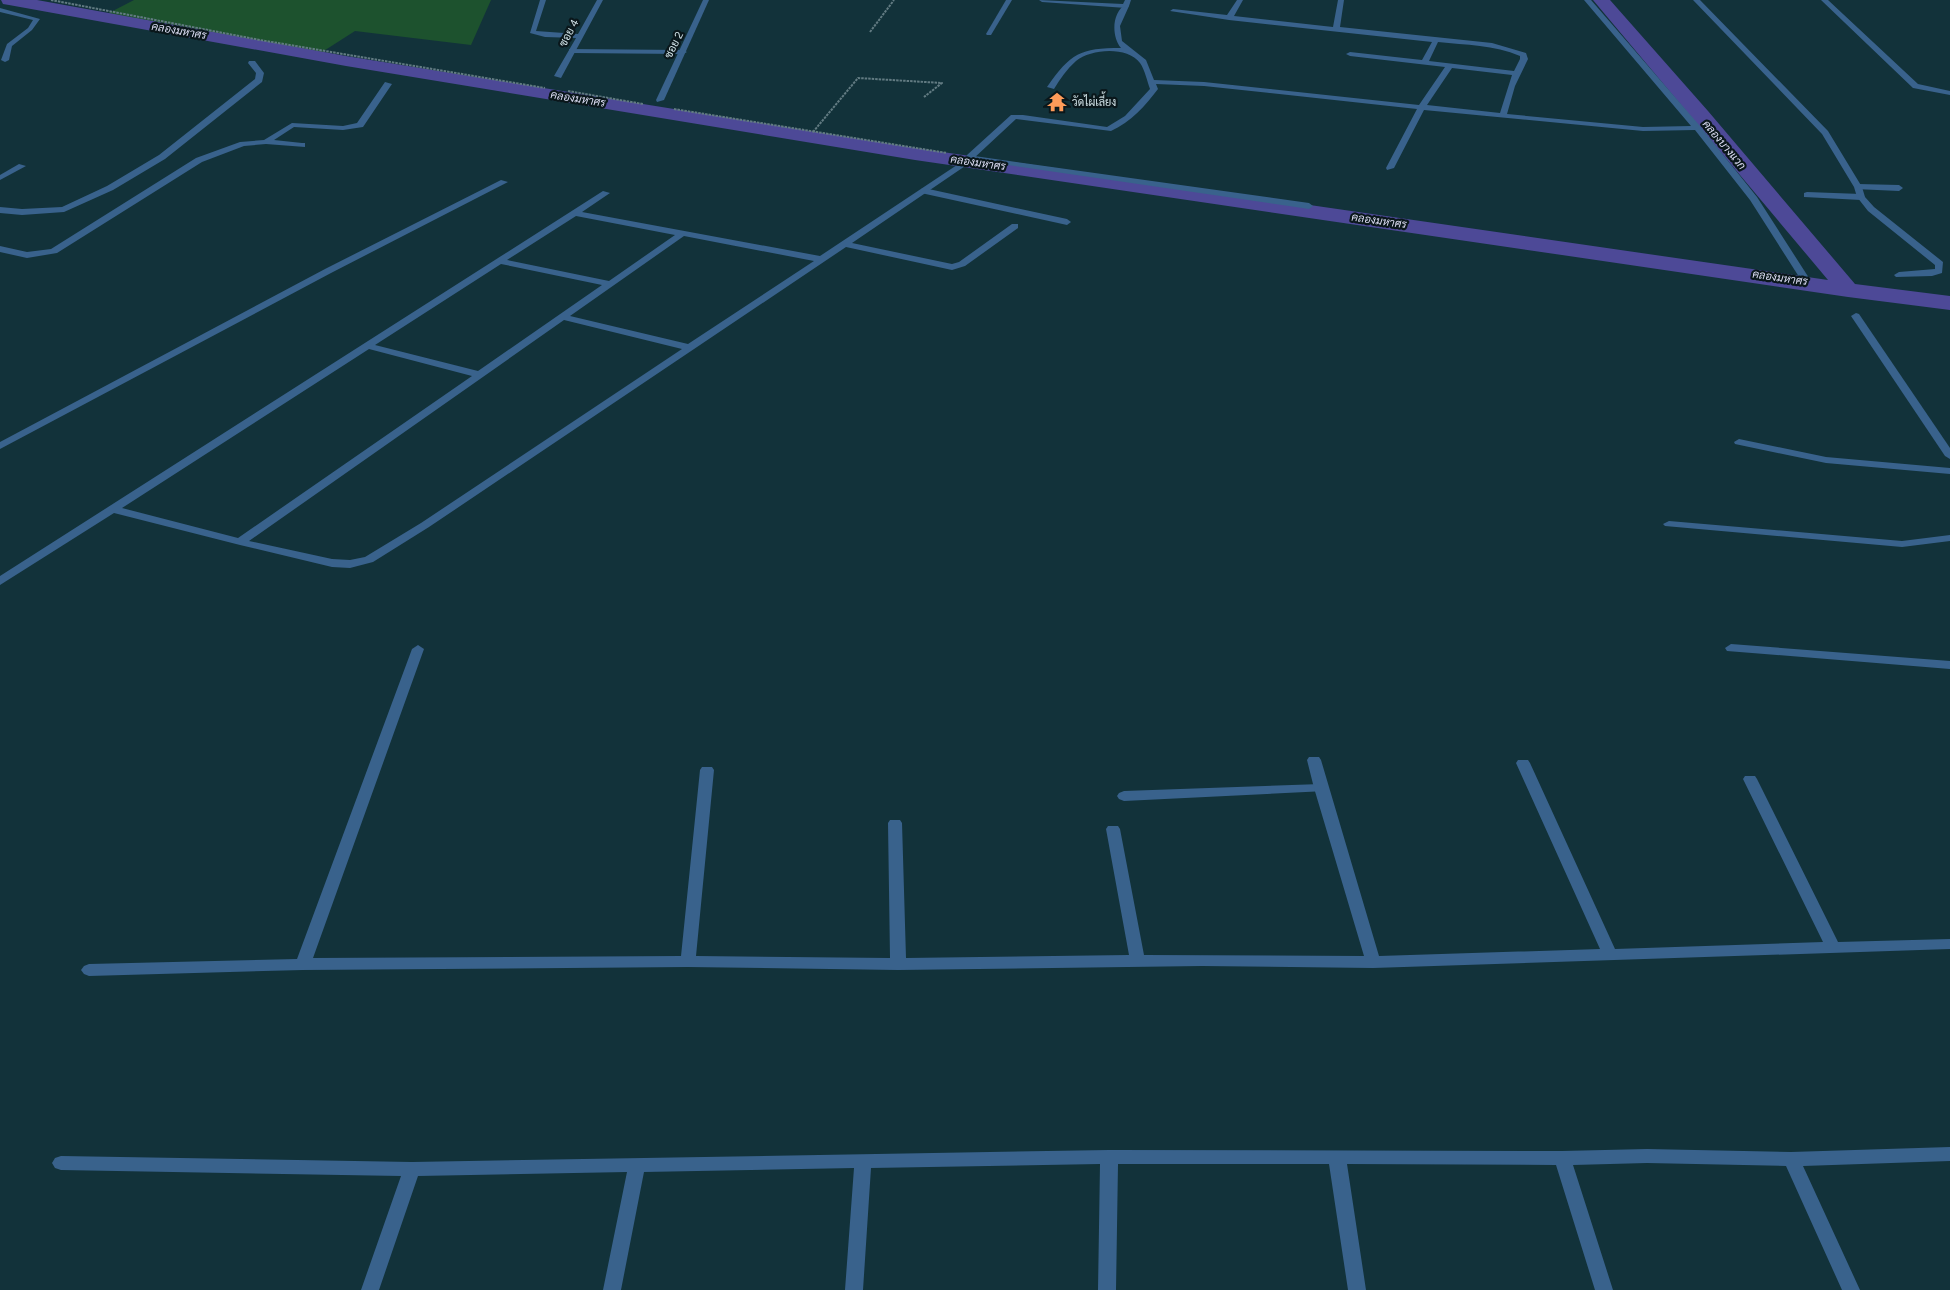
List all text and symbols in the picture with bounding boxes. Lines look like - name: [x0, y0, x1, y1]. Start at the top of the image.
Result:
- street label: ซอย 4: [556, 17, 582, 49]
- water label: คลองมหาศร: [151, 20, 208, 42]
- street label: ซอย 2: [662, 29, 686, 61]
- water label: คลองมหาศร: [550, 88, 607, 110]
- temple icon: วัดไผ่เลี้ยง: [1046, 91, 1068, 113]
- place label: วัดไผ่เลี้ยง: [1072, 91, 1116, 109]
- water label: คลองบางแวก: [1700, 118, 1748, 172]
- water label: คลองมหาศร: [950, 153, 1007, 173]
- water label: คลองมหาศร: [1351, 211, 1408, 231]
- water label: คลองมหาศร: [1752, 268, 1809, 288]

